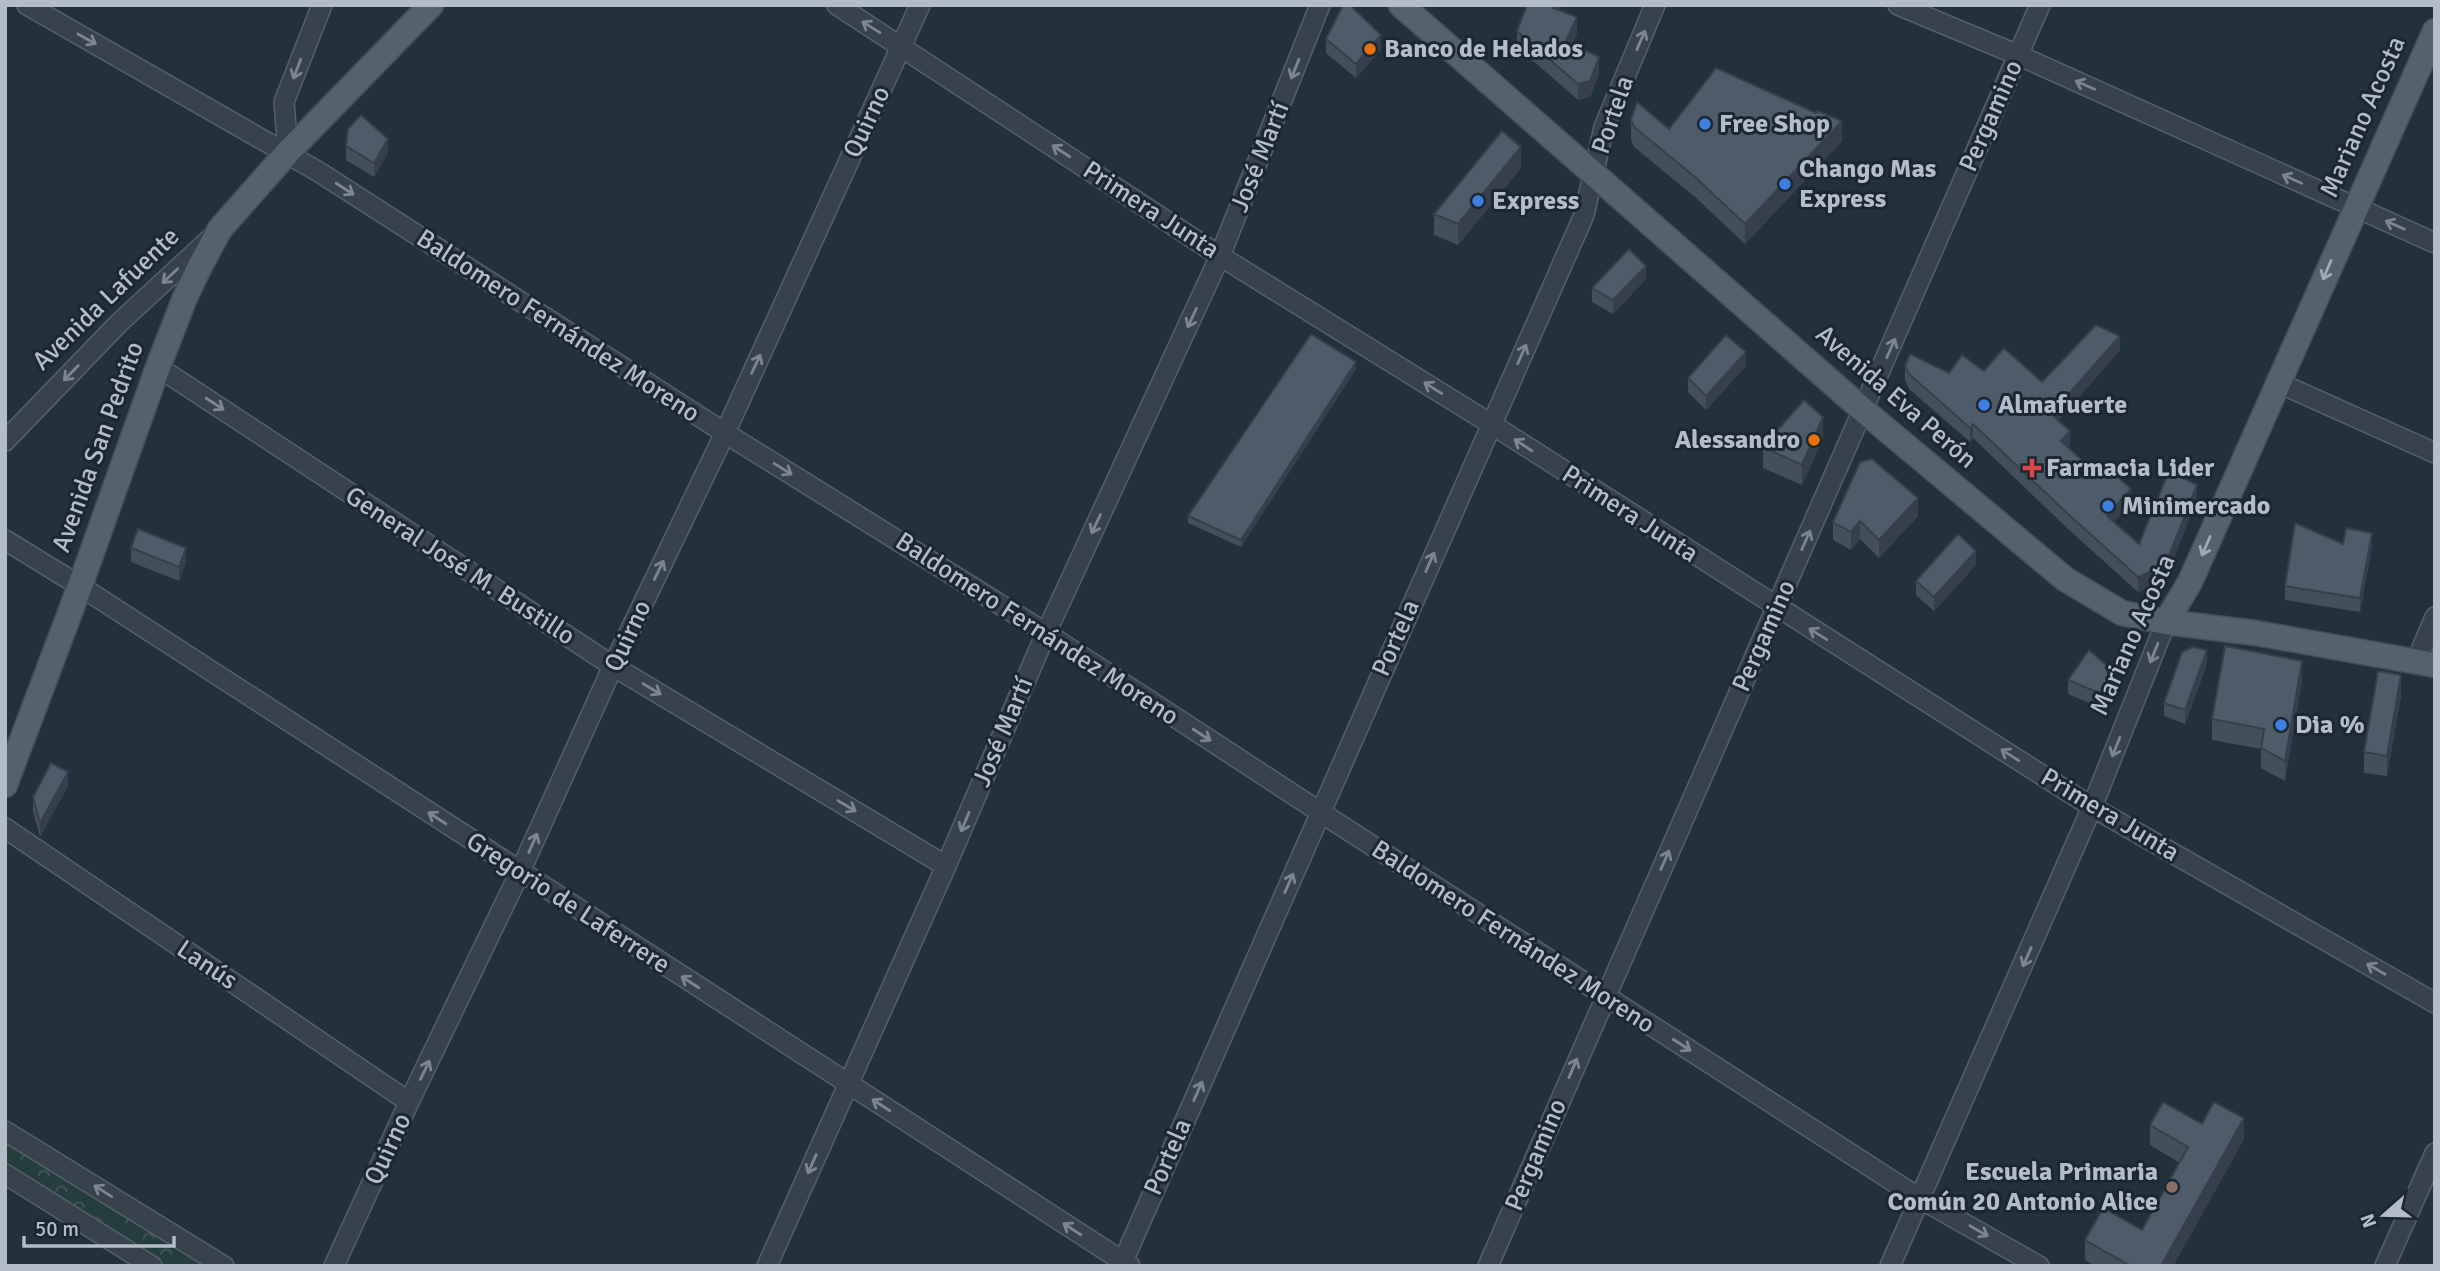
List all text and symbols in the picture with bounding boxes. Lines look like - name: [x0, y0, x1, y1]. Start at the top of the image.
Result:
- one-way arrow: [862, 19, 881, 34]
- one-way arrow: [1635, 30, 1648, 52]
- one-way arrow: [76, 32, 96, 46]
- street label: Mariano Acosta: [2313, 32, 2413, 202]
- place label: Banco de Helados: [1384, 33, 1583, 65]
- marker: Banco de Helados: [1362, 41, 1378, 57]
- street label: Pergamino: [1952, 55, 2030, 177]
- one-way arrow: [290, 57, 302, 79]
- one-way arrow: [1287, 57, 1300, 79]
- street label: Portela: [1585, 72, 1641, 158]
- one-way arrow: [2075, 78, 2096, 91]
- street label: Quirno: [837, 81, 897, 163]
- street label: José Martí: [1223, 97, 1297, 217]
- place label: Free Shop: [1719, 108, 1830, 140]
- marker: Free Shop: [1697, 116, 1713, 132]
- one-way arrow: [1052, 144, 1071, 158]
- place label: Chango Mas Express: [1799, 153, 1936, 215]
- street label: Primera Junta: [1077, 154, 1225, 266]
- one-way arrow: [2282, 172, 2303, 185]
- marker: Chango Mas Express: [1777, 176, 1793, 192]
- one-way arrow: [335, 182, 355, 196]
- place label: Express: [1492, 185, 1579, 217]
- marker: Express: [1470, 193, 1486, 209]
- one-way arrow: [2384, 218, 2406, 231]
- street label: Avenida Lafuente: [26, 221, 186, 377]
- street label: Baldomero Fernández Moreno: [410, 222, 706, 430]
- one-way arrow: [2320, 259, 2333, 281]
- one-way arrow: [162, 267, 179, 284]
- one-way arrow: [1185, 307, 1198, 328]
- street label: Avenida Eva Perón: [1809, 318, 1983, 476]
- street label: Avenida San Pedrito: [45, 337, 151, 557]
- one-way arrow: [1885, 337, 1898, 359]
- one-way arrow: [1516, 344, 1529, 366]
- one-way arrow: [750, 354, 764, 375]
- one-way arrow: [63, 364, 80, 381]
- one-way arrow: [1423, 381, 1443, 395]
- place label: Almafuerte: [1998, 389, 2127, 421]
- marker: Almafuerte: [1976, 397, 1992, 413]
- one-way arrow: [205, 398, 225, 412]
- place label: Alessandro: [1675, 424, 1800, 456]
- marker: Alessandro: [1806, 432, 1822, 448]
- one-way arrow: [1514, 438, 1533, 452]
- place label: Farmacia Lider: [2046, 452, 2215, 484]
- street label: Primera Junta: [1556, 458, 1704, 570]
- marker: Farmacia Lider: [2024, 460, 2040, 476]
- one-way arrow: [773, 461, 792, 476]
- street label: General José M. Bustillo: [339, 480, 581, 652]
- place label: Minimercado: [2122, 490, 2270, 522]
- marker: Minimercado: [2100, 498, 2116, 514]
- one-way arrow: [1089, 513, 1102, 535]
- street label: Baldomero Fernández Moreno: [889, 525, 1185, 733]
- one-way arrow: [1800, 530, 1813, 551]
- one-way arrow: [2199, 535, 2212, 556]
- street label: Mariano Acosta: [2083, 550, 2183, 720]
- one-way arrow: [1424, 552, 1437, 574]
- one-way arrow: [653, 560, 667, 581]
- street label: Pergamino: [1725, 575, 1803, 697]
- street label: Quirno: [598, 595, 658, 677]
- street label: Portela: [1365, 595, 1427, 681]
- one-way arrow: [1809, 626, 1828, 641]
- one-way arrow: [2146, 642, 2159, 664]
- street label: José Martí: [966, 672, 1040, 792]
- one-way arrow: [641, 683, 661, 697]
- place label: Dia %: [2295, 709, 2365, 741]
- marker: Dia %: [2273, 717, 2289, 733]
- one-way arrow: [1192, 729, 1212, 743]
- one-way arrow: [2108, 736, 2121, 758]
- one-way arrow: [2001, 748, 2021, 762]
- street label: Primera Junta: [2035, 761, 2185, 869]
- one-way arrow: [837, 800, 857, 814]
- one-way arrow: [428, 811, 448, 825]
- one-way arrow: [958, 811, 971, 833]
- street label: Gregorio de Laferrere: [460, 825, 676, 981]
- one-way arrow: [527, 833, 540, 854]
- street label: Baldomero Fernández Moreno: [1365, 833, 1661, 1041]
- one-way arrow: [1659, 850, 1672, 871]
- one-way arrow: [1283, 872, 1296, 894]
- street label: Lanús: [171, 933, 243, 997]
- one-way arrow: [2020, 945, 2033, 967]
- one-way arrow: [2366, 962, 2386, 976]
- one-way arrow: [681, 975, 700, 989]
- one-way arrow: [1671, 1038, 1691, 1052]
- one-way arrow: [1567, 1058, 1580, 1079]
- one-way arrow: [418, 1060, 432, 1081]
- one-way arrow: [1192, 1081, 1205, 1102]
- street label: Pergamino: [1498, 1094, 1574, 1216]
- one-way arrow: [872, 1098, 892, 1112]
- street label: Quirno: [358, 1108, 418, 1190]
- street label: Portela: [1137, 1114, 1199, 1200]
- one-way arrow: [805, 1153, 818, 1174]
- place label: Escuela Primaria Común 20 Antonio Alice: [1888, 1156, 2158, 1218]
- marker: Escuela Primaria Común 20 Antonio Alice: [2164, 1179, 2180, 1195]
- north arrow: [2349, 1180, 2419, 1250]
- one-way arrow: [94, 1184, 114, 1198]
- scale bar: [24, 1204, 175, 1248]
- text: N: [2355, 1210, 2383, 1231]
- text: 50 m: [35, 1216, 79, 1242]
- one-way arrow: [1063, 1221, 1083, 1235]
- one-way arrow: [1968, 1224, 1988, 1238]

